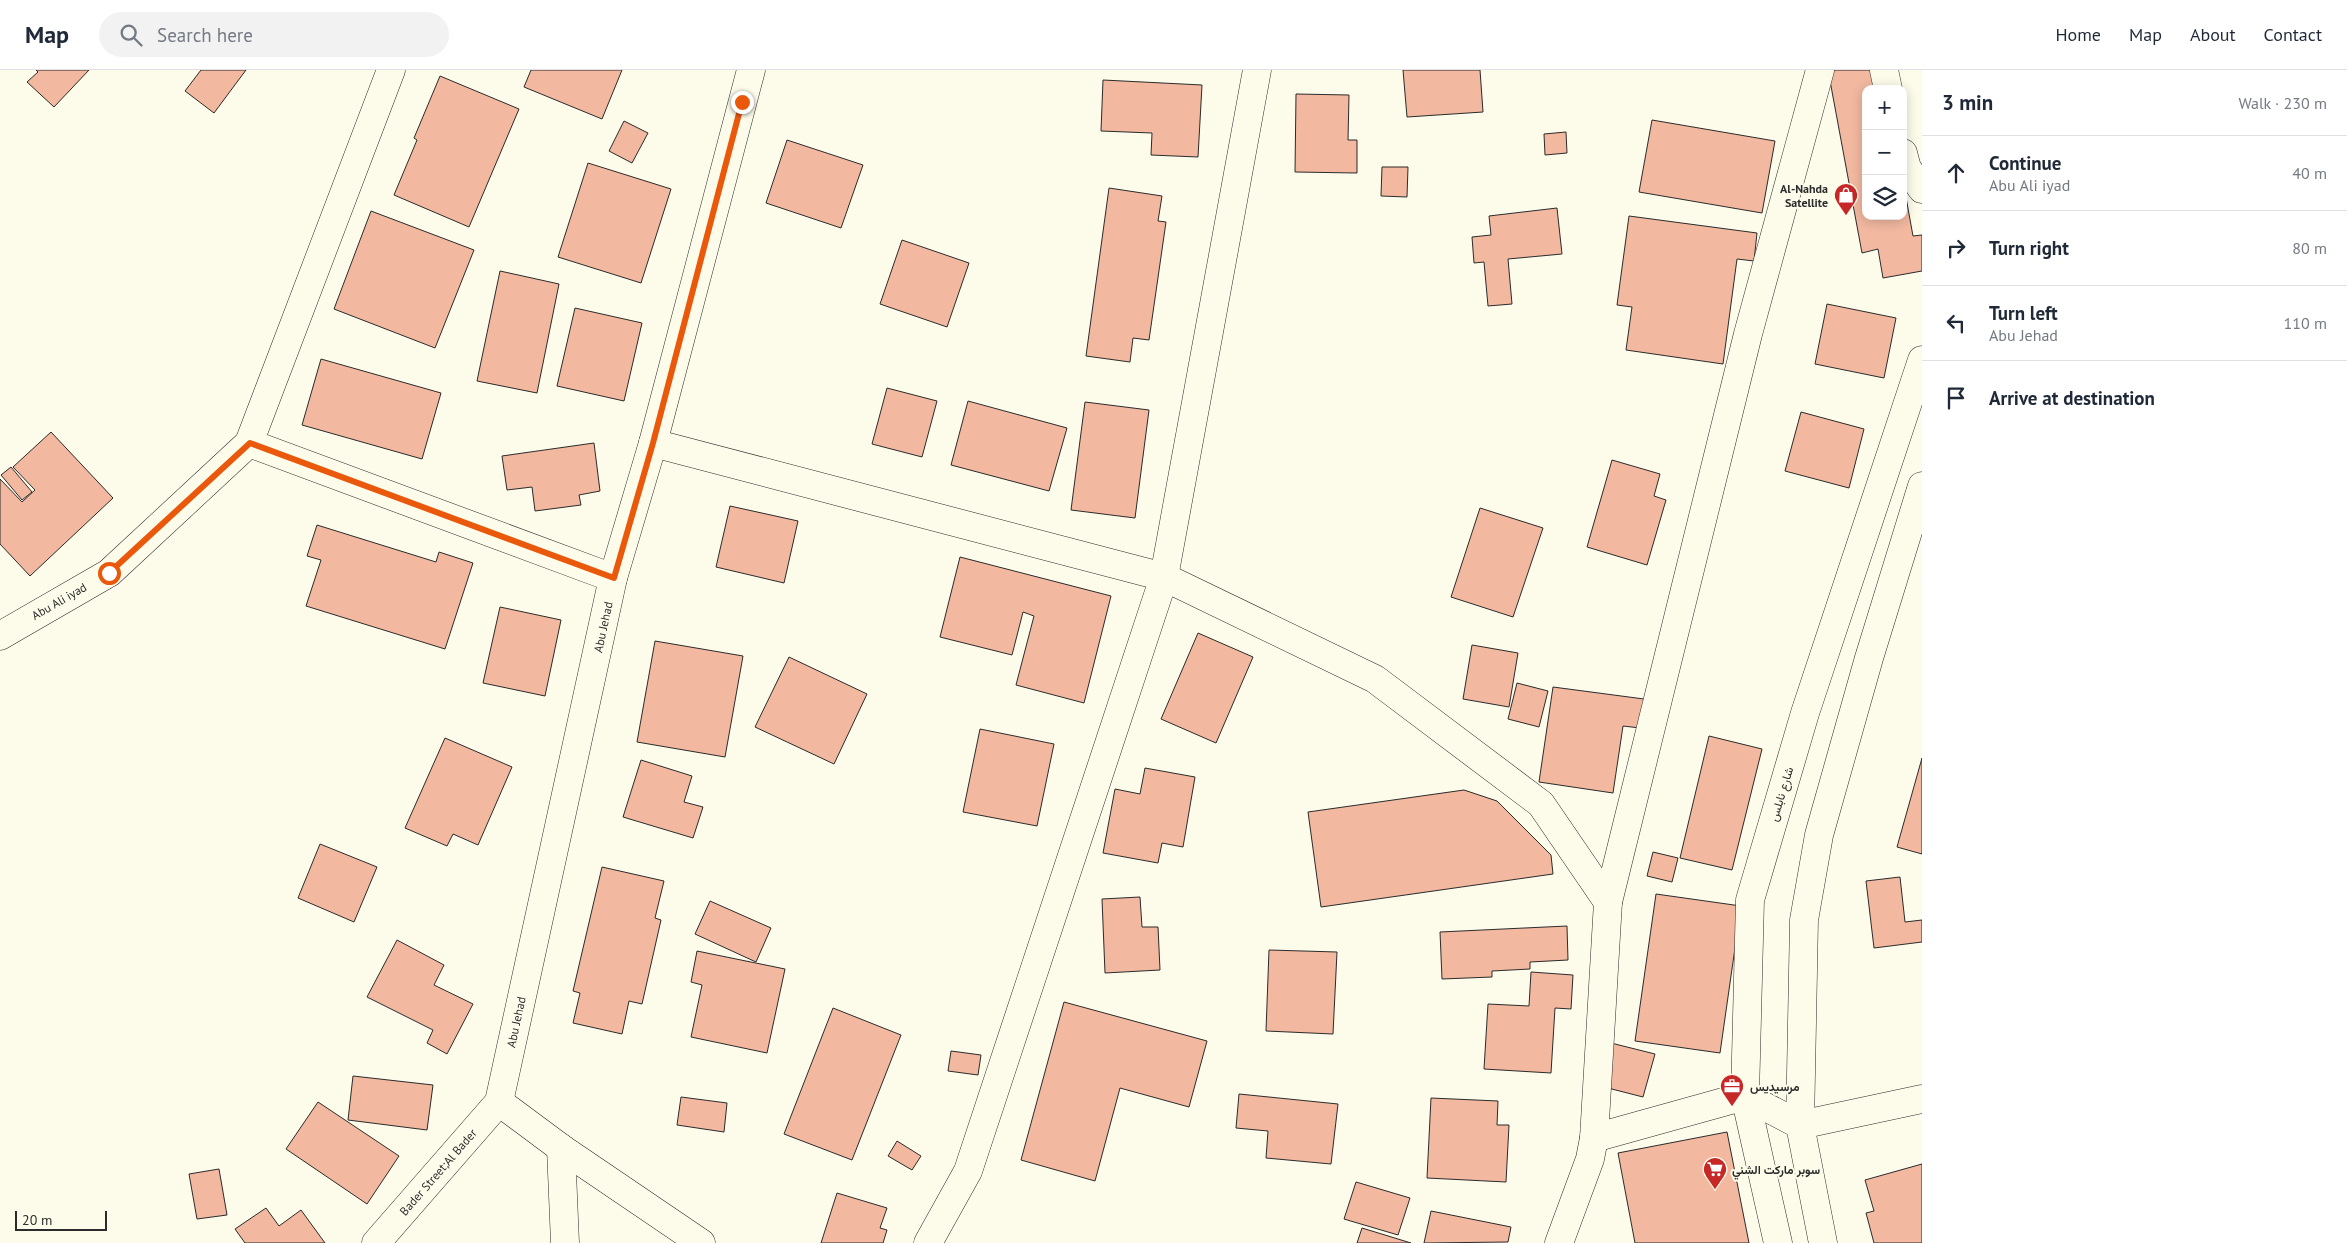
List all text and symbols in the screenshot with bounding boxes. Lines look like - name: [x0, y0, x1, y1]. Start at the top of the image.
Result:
- search box: [99, 12, 449, 57]
- text: Map: [25, 19, 69, 50]
- icon: search: [117, 21, 145, 49]
- text: Search here: [157, 23, 253, 47]
- text: Home: [2055, 23, 2101, 46]
- text: Map: [2129, 23, 2162, 46]
- text: About: [2190, 23, 2236, 46]
- text: Contact: [2264, 23, 2322, 46]
- map controls: [1862, 85, 1907, 220]
- button: +: [1862, 85, 1907, 130]
- text: 3 min: [1942, 89, 1993, 116]
- route end: [731, 91, 754, 114]
- text: Walk · 230 m: [2238, 93, 2327, 113]
- button: −: [1862, 130, 1907, 175]
- text: Continue: [1989, 151, 2061, 175]
- icon: ahead: [1942, 159, 1970, 187]
- text: 40 m: [2292, 163, 2327, 183]
- button: layers: [1862, 175, 1907, 220]
- text: Abu Ali iyad: [1989, 175, 2070, 195]
- place label: Al-Nahda Satellite: [1780, 181, 1828, 210]
- shop icon: Al-Nahda Satellite: [1833, 182, 1859, 216]
- icon: right: [1942, 234, 1970, 262]
- text: Turn right: [1989, 236, 2069, 260]
- text: 80 m: [2292, 238, 2327, 258]
- text: Turn left: [1989, 301, 2058, 325]
- icon: left: [1942, 309, 1970, 337]
- text: 110 m: [2284, 313, 2327, 333]
- text: Abu Jehad: [1989, 325, 2058, 345]
- icon: arrive: [1942, 384, 1970, 412]
- text: Arrive at destination: [1989, 386, 2155, 410]
- route start: [98, 562, 121, 585]
- street label: Abu Ali iyad: [29, 579, 89, 623]
- street label: Abu Jehad: [590, 600, 616, 654]
- street label: شارع نابلس: [1766, 765, 1798, 824]
- street label: Abu Jehad: [503, 995, 529, 1049]
- office icon: مرسيديس: [1719, 1073, 1745, 1107]
- place label: مرسيديس: [1750, 1079, 1800, 1095]
- street label: Bader Street;Al Bader: [396, 1126, 480, 1218]
- supermarket icon: سوبر ماركت الشني: [1702, 1156, 1728, 1190]
- place label: سوبر ماركت الشني: [1732, 1162, 1820, 1180]
- scale bar: [15, 1208, 108, 1231]
- text: 20 m: [22, 1211, 52, 1229]

